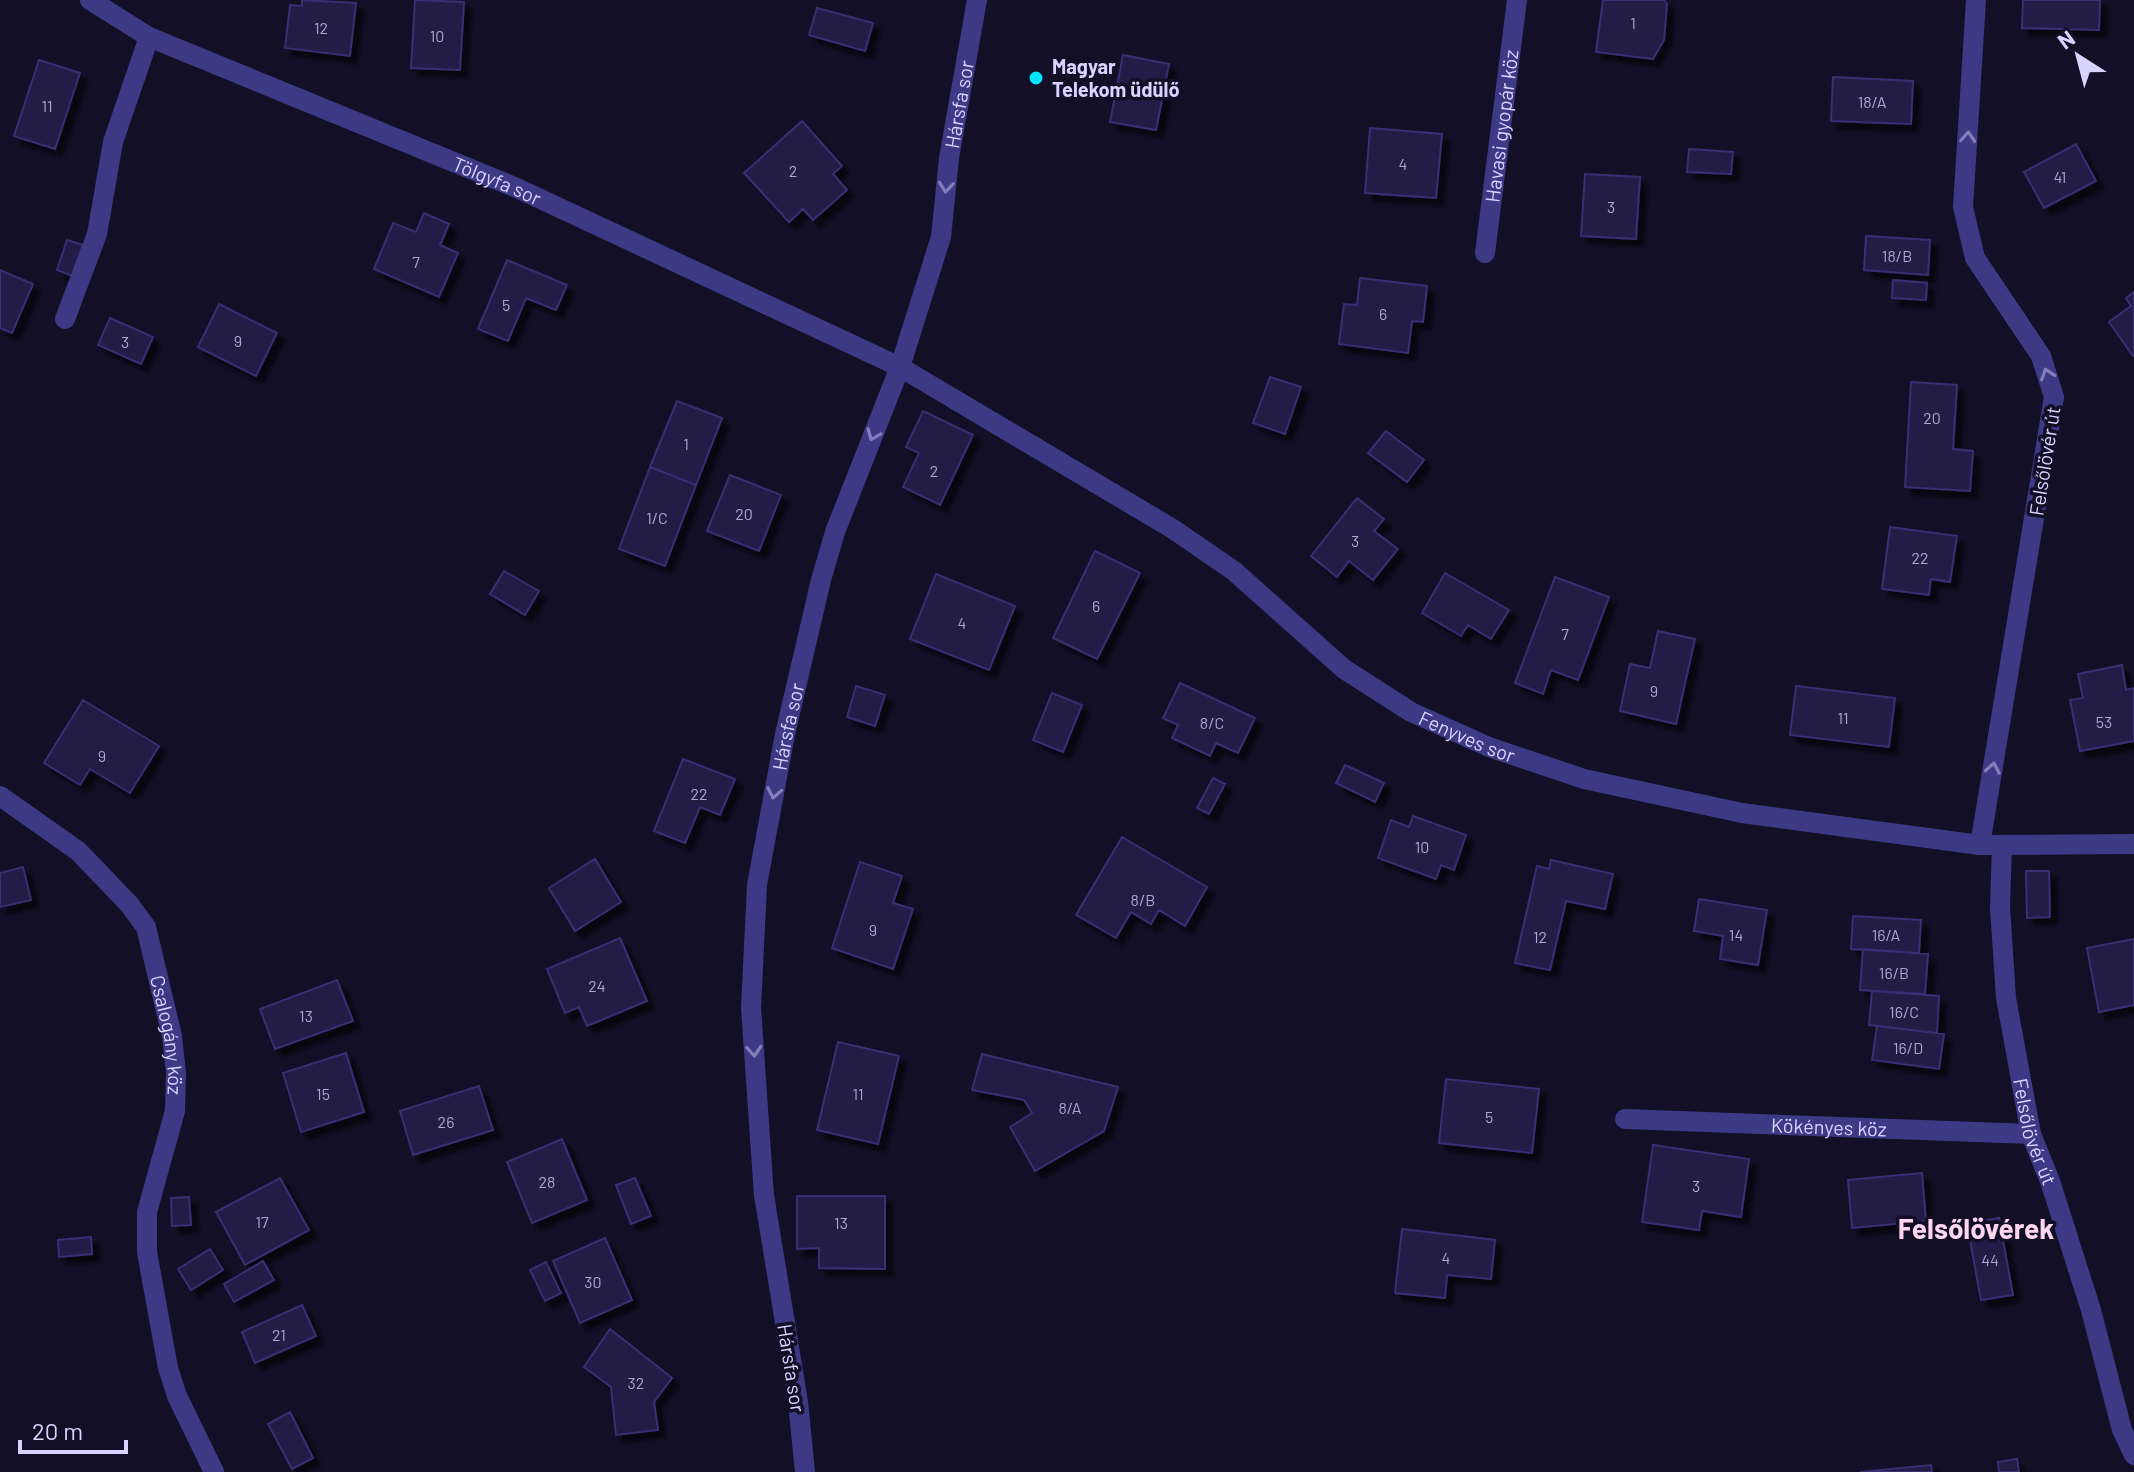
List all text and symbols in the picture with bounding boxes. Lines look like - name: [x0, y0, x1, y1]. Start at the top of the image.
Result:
- house number: 1: [1630, 13, 1636, 32]
- north arrow: [2038, 16, 2118, 96]
- house number: 12: [314, 18, 328, 37]
- text: N: [2052, 24, 2079, 54]
- house number: 10: [430, 26, 444, 45]
- street label: Havasi gyopár köz: [1480, 48, 1523, 204]
- place label: Magyar Telekom üdülő: [1052, 54, 1179, 101]
- street label: Hársfa sor: [939, 58, 978, 150]
- marker: Magyar Telekom üdülő: [1027, 69, 1045, 87]
- house number: 18/A: [1858, 92, 1887, 111]
- house number: 11: [41, 96, 53, 115]
- one-way arrow: [1959, 130, 1976, 143]
- street label: Tölgyfa sor: [449, 151, 545, 210]
- house number: 4: [1399, 154, 1407, 173]
- house number: 2: [789, 161, 797, 180]
- house number: 41: [2054, 167, 2066, 186]
- one-way arrow: [937, 181, 954, 194]
- house number: 3: [1607, 197, 1615, 216]
- house number: 18/B: [1882, 246, 1912, 265]
- house number: 7: [412, 252, 420, 271]
- house number: 5: [502, 295, 510, 314]
- house number: 6: [1379, 304, 1387, 323]
- house number: 9: [234, 331, 242, 350]
- house number: 3: [121, 332, 129, 351]
- one-way arrow: [2040, 368, 2056, 382]
- street label: Felsőlövér út: [2024, 405, 2064, 517]
- house number: 20: [1923, 408, 1941, 427]
- one-way arrow: [866, 427, 882, 441]
- house number: 1: [683, 434, 689, 453]
- house number: 2: [930, 461, 938, 480]
- house number: 20: [735, 504, 753, 523]
- house number: 1/C: [646, 508, 668, 527]
- house number: 3: [1351, 531, 1359, 550]
- house number: 22: [1911, 548, 1929, 567]
- house number: 6: [1092, 596, 1100, 615]
- house number: 4: [958, 613, 966, 632]
- house number: 7: [1561, 624, 1569, 643]
- street label: Hársfa sor: [766, 680, 809, 772]
- house number: 9: [1650, 681, 1658, 700]
- street label: Fenyves sor: [1415, 705, 1518, 767]
- house number: 11: [1837, 708, 1849, 727]
- house number: 53: [2096, 712, 2112, 731]
- house number: 8/C: [1200, 713, 1224, 732]
- house number: 9: [98, 746, 106, 765]
- one-way arrow: [1984, 761, 2001, 775]
- house number: 22: [690, 784, 708, 803]
- one-way arrow: [766, 786, 783, 800]
- house number: 10: [1415, 837, 1429, 856]
- house number: 8/B: [1131, 890, 1155, 909]
- house number: 9: [869, 920, 877, 939]
- house number: 14: [1729, 925, 1743, 944]
- house number: 16/A: [1872, 925, 1901, 944]
- house number: 12: [1533, 927, 1547, 946]
- house number: 16/B: [1879, 963, 1909, 982]
- street label: Csalogány köz: [146, 972, 188, 1095]
- house number: 24: [588, 976, 606, 995]
- house number: 16/C: [1889, 1002, 1919, 1021]
- house number: 13: [299, 1006, 313, 1025]
- house number: 16/D: [1893, 1038, 1923, 1057]
- one-way arrow: [745, 1045, 762, 1058]
- street label: Felsőlövér út: [2009, 1076, 2062, 1188]
- house number: 15: [316, 1084, 330, 1103]
- house number: 11: [852, 1084, 864, 1103]
- house number: 8/A: [1058, 1098, 1082, 1117]
- house number: 5: [1485, 1107, 1493, 1126]
- house number: 26: [438, 1112, 454, 1131]
- street label: Kökényes köz: [1771, 1112, 1887, 1141]
- house number: 28: [539, 1172, 555, 1191]
- house number: 3: [1692, 1176, 1700, 1195]
- district label: Felsőlövérek: [1898, 1211, 2054, 1245]
- house number: 17: [255, 1212, 269, 1231]
- house number: 13: [834, 1213, 848, 1232]
- house number: 4: [1442, 1248, 1450, 1267]
- house number: 44: [1981, 1250, 1999, 1269]
- house number: 30: [584, 1272, 602, 1291]
- street label: Hársfa sor: [773, 1322, 811, 1414]
- house number: 21: [272, 1325, 286, 1344]
- house number: 32: [628, 1373, 644, 1392]
- scale bar: [20, 1404, 126, 1454]
- text: 20 m: [32, 1416, 83, 1445]

